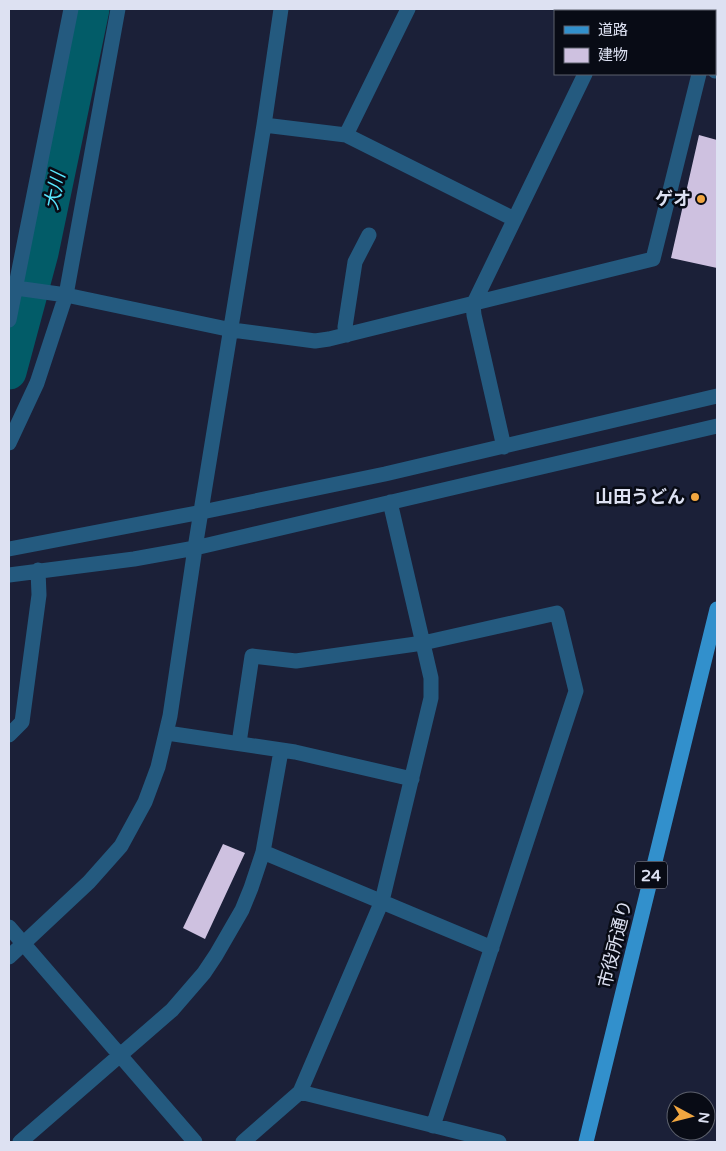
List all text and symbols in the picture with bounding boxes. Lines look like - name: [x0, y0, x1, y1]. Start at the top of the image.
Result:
- legend: [554, 10, 716, 75]
- text: 道路: [598, 21, 628, 39]
- text: 建物: [598, 46, 628, 64]
- water label: 大川: [40, 168, 70, 212]
- place label: ゲオ: [655, 188, 691, 210]
- marker: ゲオ: [695, 193, 707, 205]
- place label: 山田うどん: [595, 486, 685, 508]
- marker: 山田うどん: [689, 491, 701, 503]
- road number: 24: [635, 862, 667, 888]
- street label: 市役所通り: [593, 898, 637, 990]
- north arrow: [666, 1091, 716, 1141]
- text: N: [694, 1111, 713, 1124]

